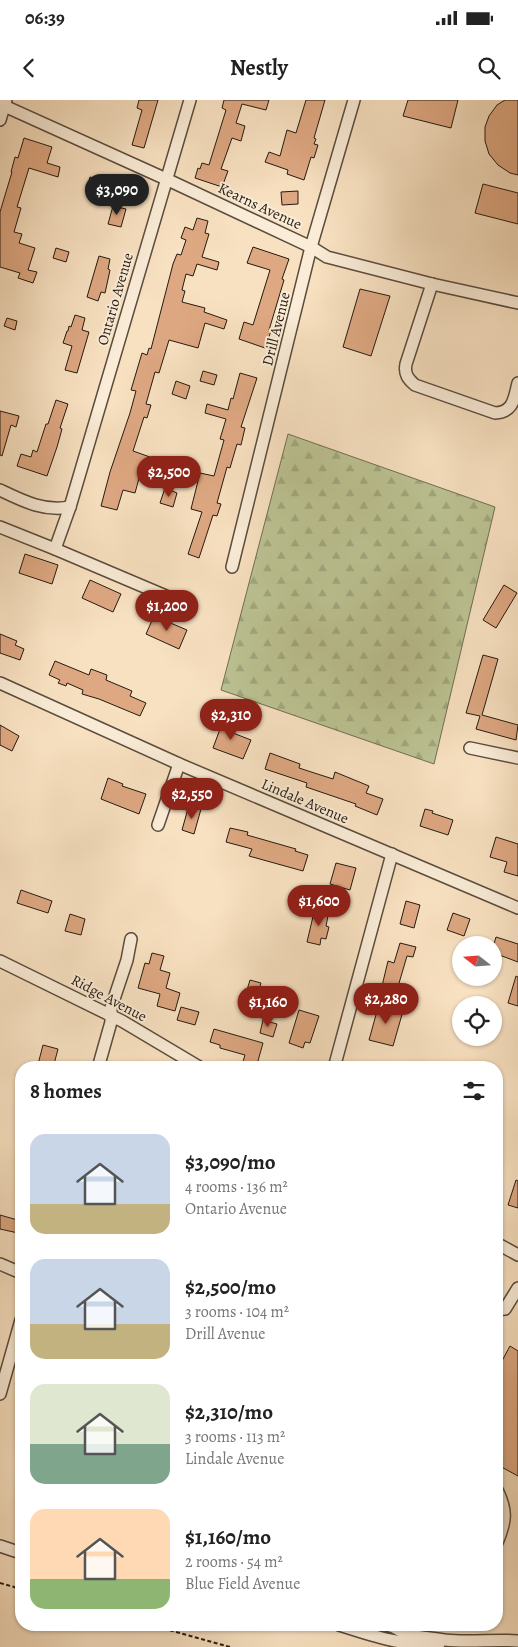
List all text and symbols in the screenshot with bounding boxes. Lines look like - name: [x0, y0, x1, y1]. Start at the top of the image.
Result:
- text: 06:39: [25, 5, 65, 31]
- text: Nestly: [230, 53, 288, 83]
- icon: back: [15, 54, 43, 82]
- icon: search: [475, 54, 503, 82]
- pin: $3,090: [76, 174, 158, 216]
- street label: Kearns Avenue: [215, 178, 305, 234]
- text: $3,090: [96, 179, 138, 201]
- street label: Ontario Avenue: [92, 250, 138, 348]
- street label: Drill Avenue: [257, 290, 295, 368]
- pin: $2,500: [128, 456, 210, 498]
- text: $2,500: [148, 461, 190, 483]
- pin: $1,200: [126, 590, 208, 632]
- text: $1,200: [146, 595, 188, 617]
- pin: $2,310: [190, 698, 272, 741]
- text: $2,310: [211, 704, 251, 726]
- street label: Lindale Avenue: [258, 774, 352, 829]
- pin: $2,550: [151, 778, 233, 820]
- text: $2,550: [171, 783, 213, 805]
- pin: $1,600: [278, 884, 360, 927]
- text: $1,600: [298, 890, 340, 912]
- north arrow: [452, 936, 502, 986]
- map controls: [452, 936, 502, 1046]
- street label: Ridge Avenue: [68, 970, 151, 1026]
- pin: $2,280: [345, 982, 427, 1025]
- pin: $1,160: [227, 986, 309, 1028]
- text: $2,280: [365, 988, 407, 1010]
- text: $1,160: [249, 991, 287, 1013]
- button: locate: [452, 996, 502, 1046]
- text: 8 homes: [30, 1077, 102, 1105]
- icon: filters: [460, 1077, 488, 1105]
- text: $3,090/mo: [185, 1148, 276, 1176]
- icon: home: [70, 1154, 130, 1214]
- text: 4 rooms · 136 m²: [185, 1176, 288, 1198]
- text: Ontario Avenue: [185, 1198, 287, 1220]
- text: $2,500/mo: [185, 1273, 276, 1301]
- icon: home: [70, 1279, 130, 1339]
- text: 3 rooms · 104 m²: [185, 1301, 289, 1323]
- text: Drill Avenue: [185, 1323, 266, 1345]
- text: $2,310/mo: [185, 1398, 273, 1426]
- icon: home: [70, 1404, 130, 1464]
- text: 3 rooms · 113 m²: [185, 1426, 285, 1448]
- text: Lindale Avenue: [185, 1448, 284, 1470]
- text: $1,160/mo: [185, 1523, 271, 1551]
- icon: home: [70, 1529, 130, 1589]
- text: 2 rooms · 54 m²: [185, 1551, 283, 1573]
- text: Blue Field Avenue: [185, 1573, 300, 1595]

